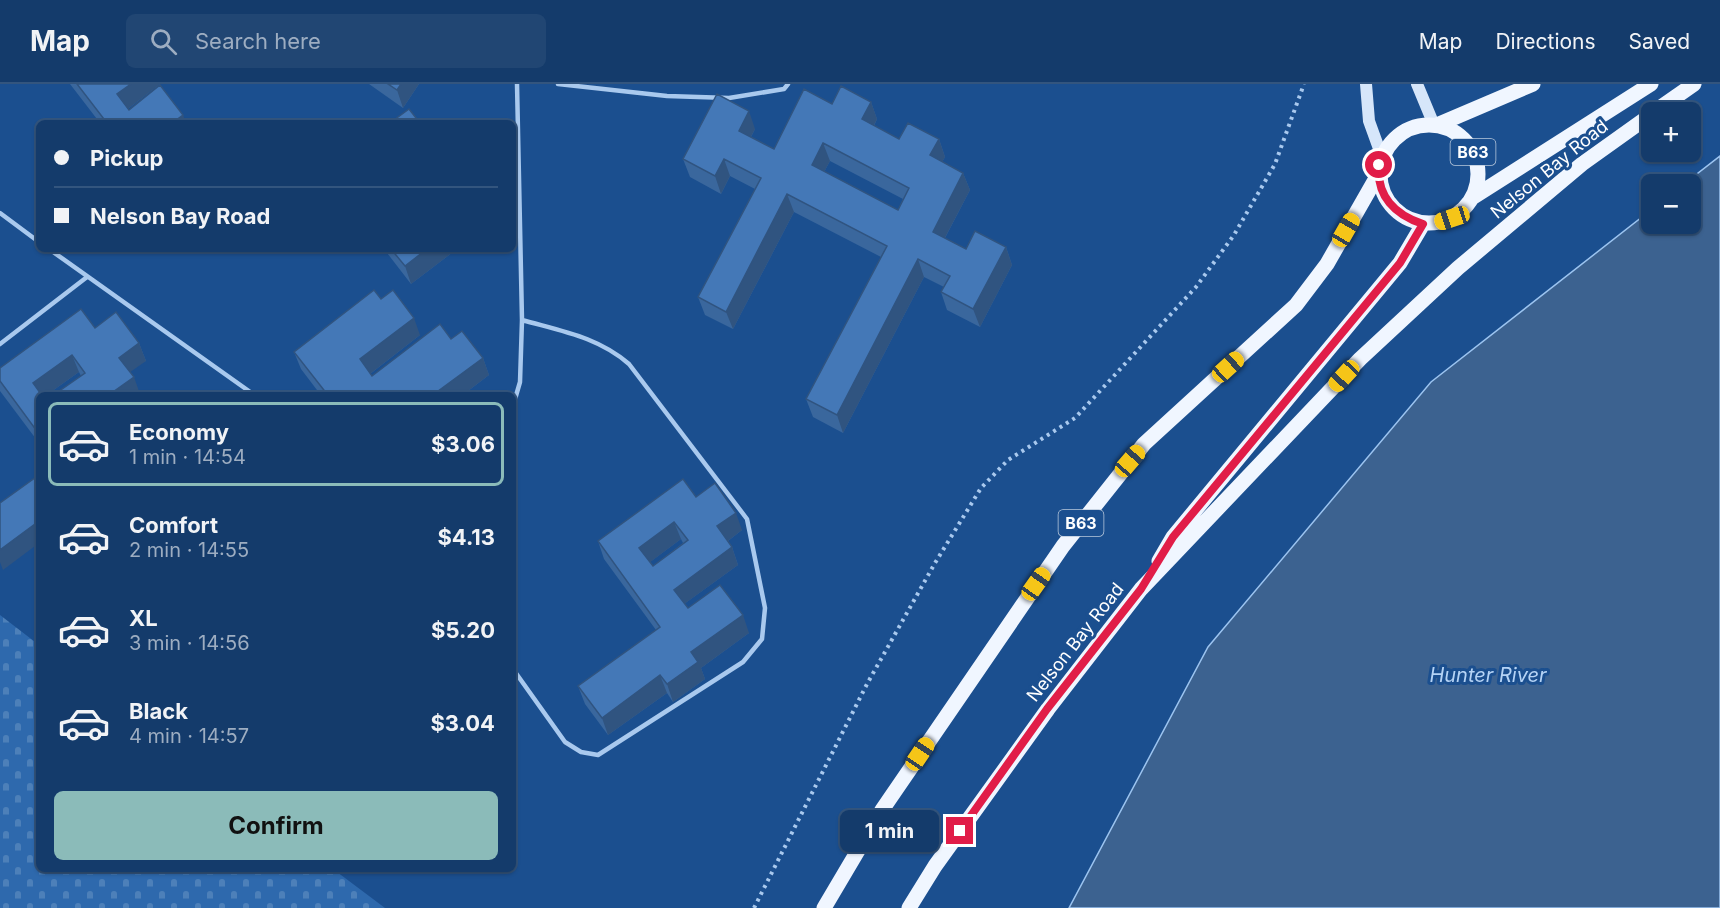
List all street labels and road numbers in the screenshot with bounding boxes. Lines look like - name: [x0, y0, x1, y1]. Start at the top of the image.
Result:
- street label: Nelson Bay Road: [1486, 115, 1612, 223]
- road number: B63: [1450, 139, 1496, 165]
- road number: B63: [1058, 510, 1104, 536]
- street label: Nelson Bay Road: [1022, 579, 1128, 705]

